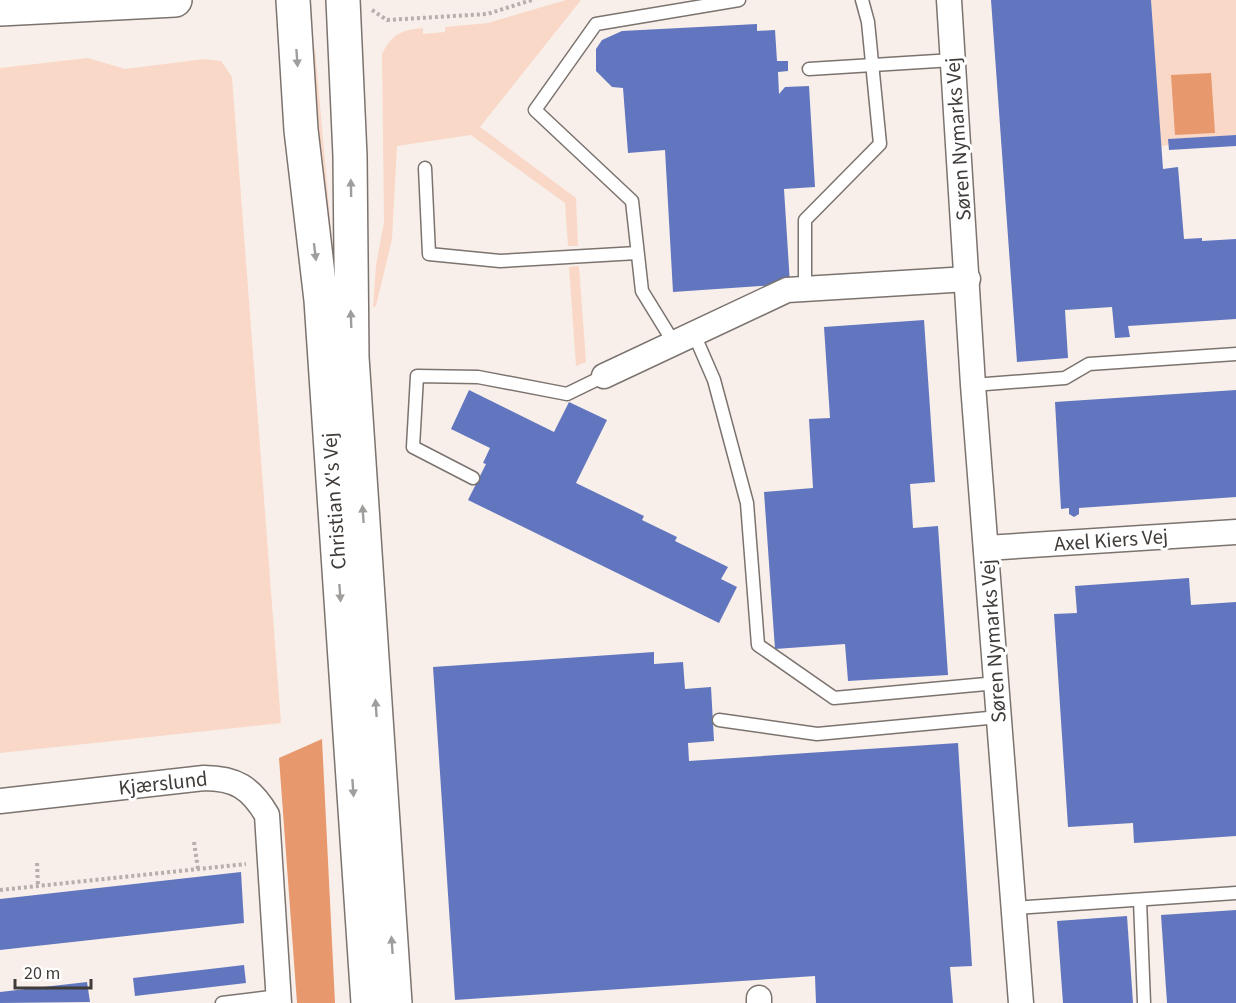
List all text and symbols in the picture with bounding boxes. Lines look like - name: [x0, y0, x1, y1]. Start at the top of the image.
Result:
- one-way arrow: [292, 49, 301, 68]
- street label: Søren Nymarks Vej: [937, 56, 979, 222]
- one-way arrow: [346, 178, 356, 197]
- one-way arrow: [310, 243, 320, 262]
- one-way arrow: [346, 309, 356, 328]
- street label: Christian X's Vej: [314, 431, 354, 571]
- one-way arrow: [358, 504, 367, 523]
- street label: Axel Kiers Vej: [1053, 521, 1169, 559]
- street label: Søren Nymarks Vej: [972, 558, 1014, 724]
- one-way arrow: [336, 584, 345, 603]
- one-way arrow: [371, 699, 380, 718]
- street label: Kjærslund: [117, 763, 209, 803]
- one-way arrow: [349, 779, 358, 798]
- one-way arrow: [387, 935, 396, 954]
- scale bar: [15, 952, 92, 990]
- text: 20 m: [24, 961, 60, 986]

